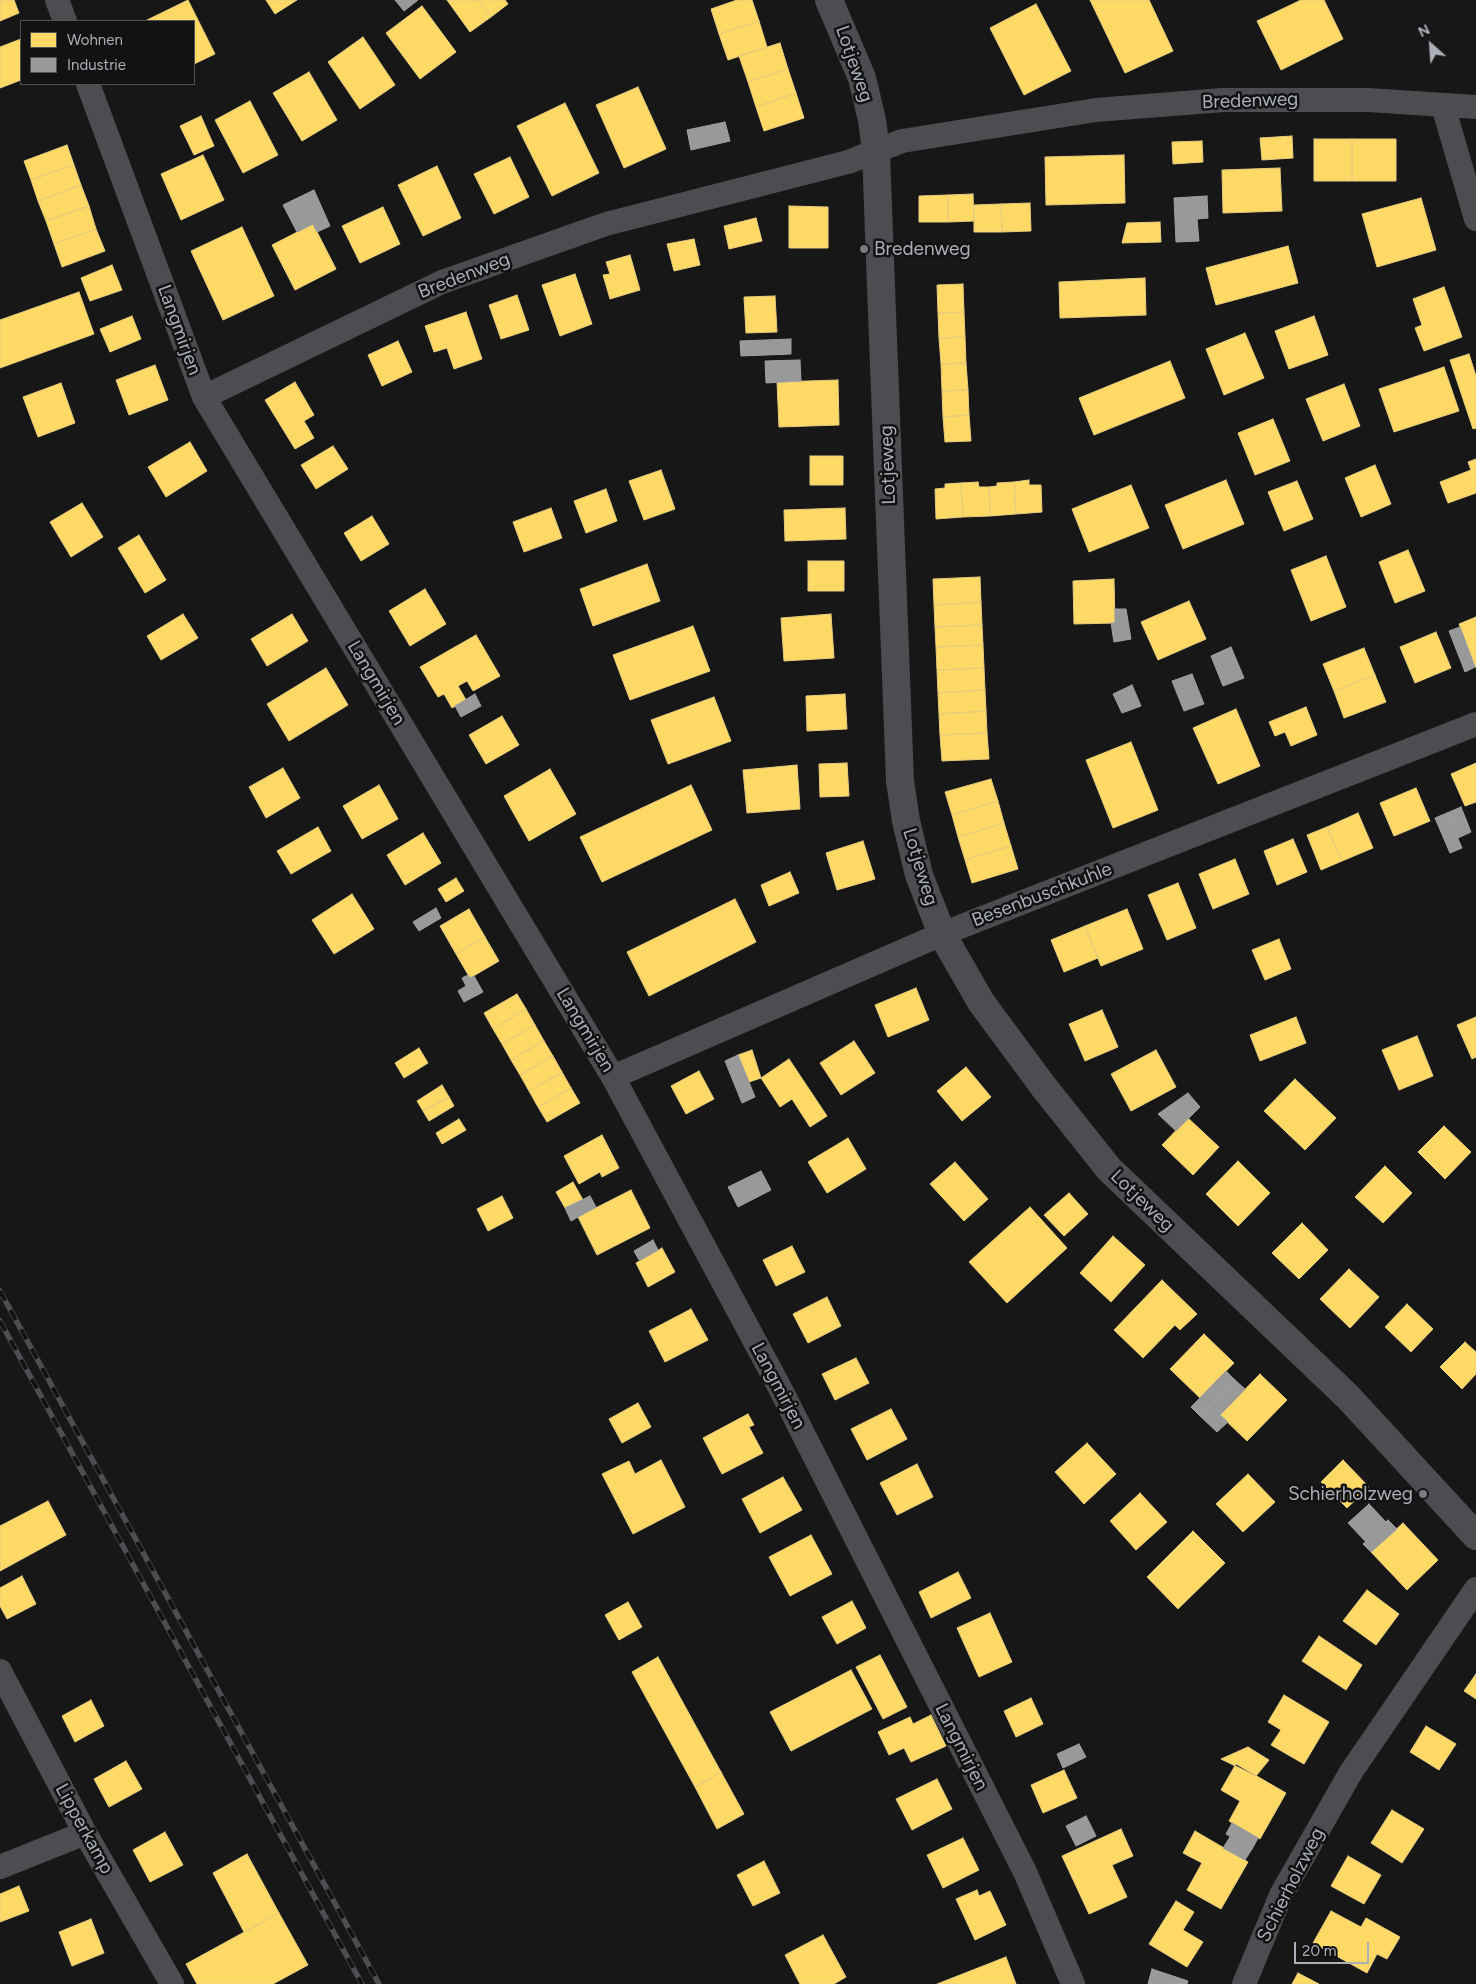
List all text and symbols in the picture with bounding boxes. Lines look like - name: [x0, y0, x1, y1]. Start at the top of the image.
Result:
- legend: [20, 20, 195, 85]
- north arrow: [1406, 20, 1456, 70]
- text: N: [1416, 21, 1433, 41]
- street label: Lotjeweg: [830, 23, 878, 105]
- text: Wohnen: [67, 31, 123, 49]
- text: Industrie: [67, 56, 126, 74]
- street label: Bredenweg: [1201, 88, 1299, 114]
- place label: Bredenweg: [874, 238, 971, 260]
- marker: Bredenweg: [858, 243, 870, 255]
- street label: Bredenweg: [415, 248, 513, 304]
- street label: Langmirjen: [152, 282, 206, 378]
- street label: Lotjeweg: [875, 425, 901, 505]
- street label: Langmirjen: [342, 637, 410, 729]
- street label: Lotjeweg: [897, 826, 943, 908]
- street label: Besenbuschkuhle: [969, 858, 1115, 932]
- street label: Langmirjen: [551, 984, 619, 1076]
- street label: Lotjeweg: [1105, 1165, 1179, 1237]
- street label: Langmirjen: [746, 1339, 810, 1433]
- place label: Schierholzweg: [1288, 1483, 1413, 1505]
- marker: Schierholzweg: [1417, 1488, 1429, 1500]
- street label: Langmirjen: [929, 1700, 993, 1794]
- street label: Lipperkamp: [50, 1780, 118, 1878]
- street label: Schierholzweg: [1252, 1824, 1330, 1946]
- scale bar: [1296, 1932, 1371, 1964]
- text: 20 m: [1302, 1942, 1336, 1960]

